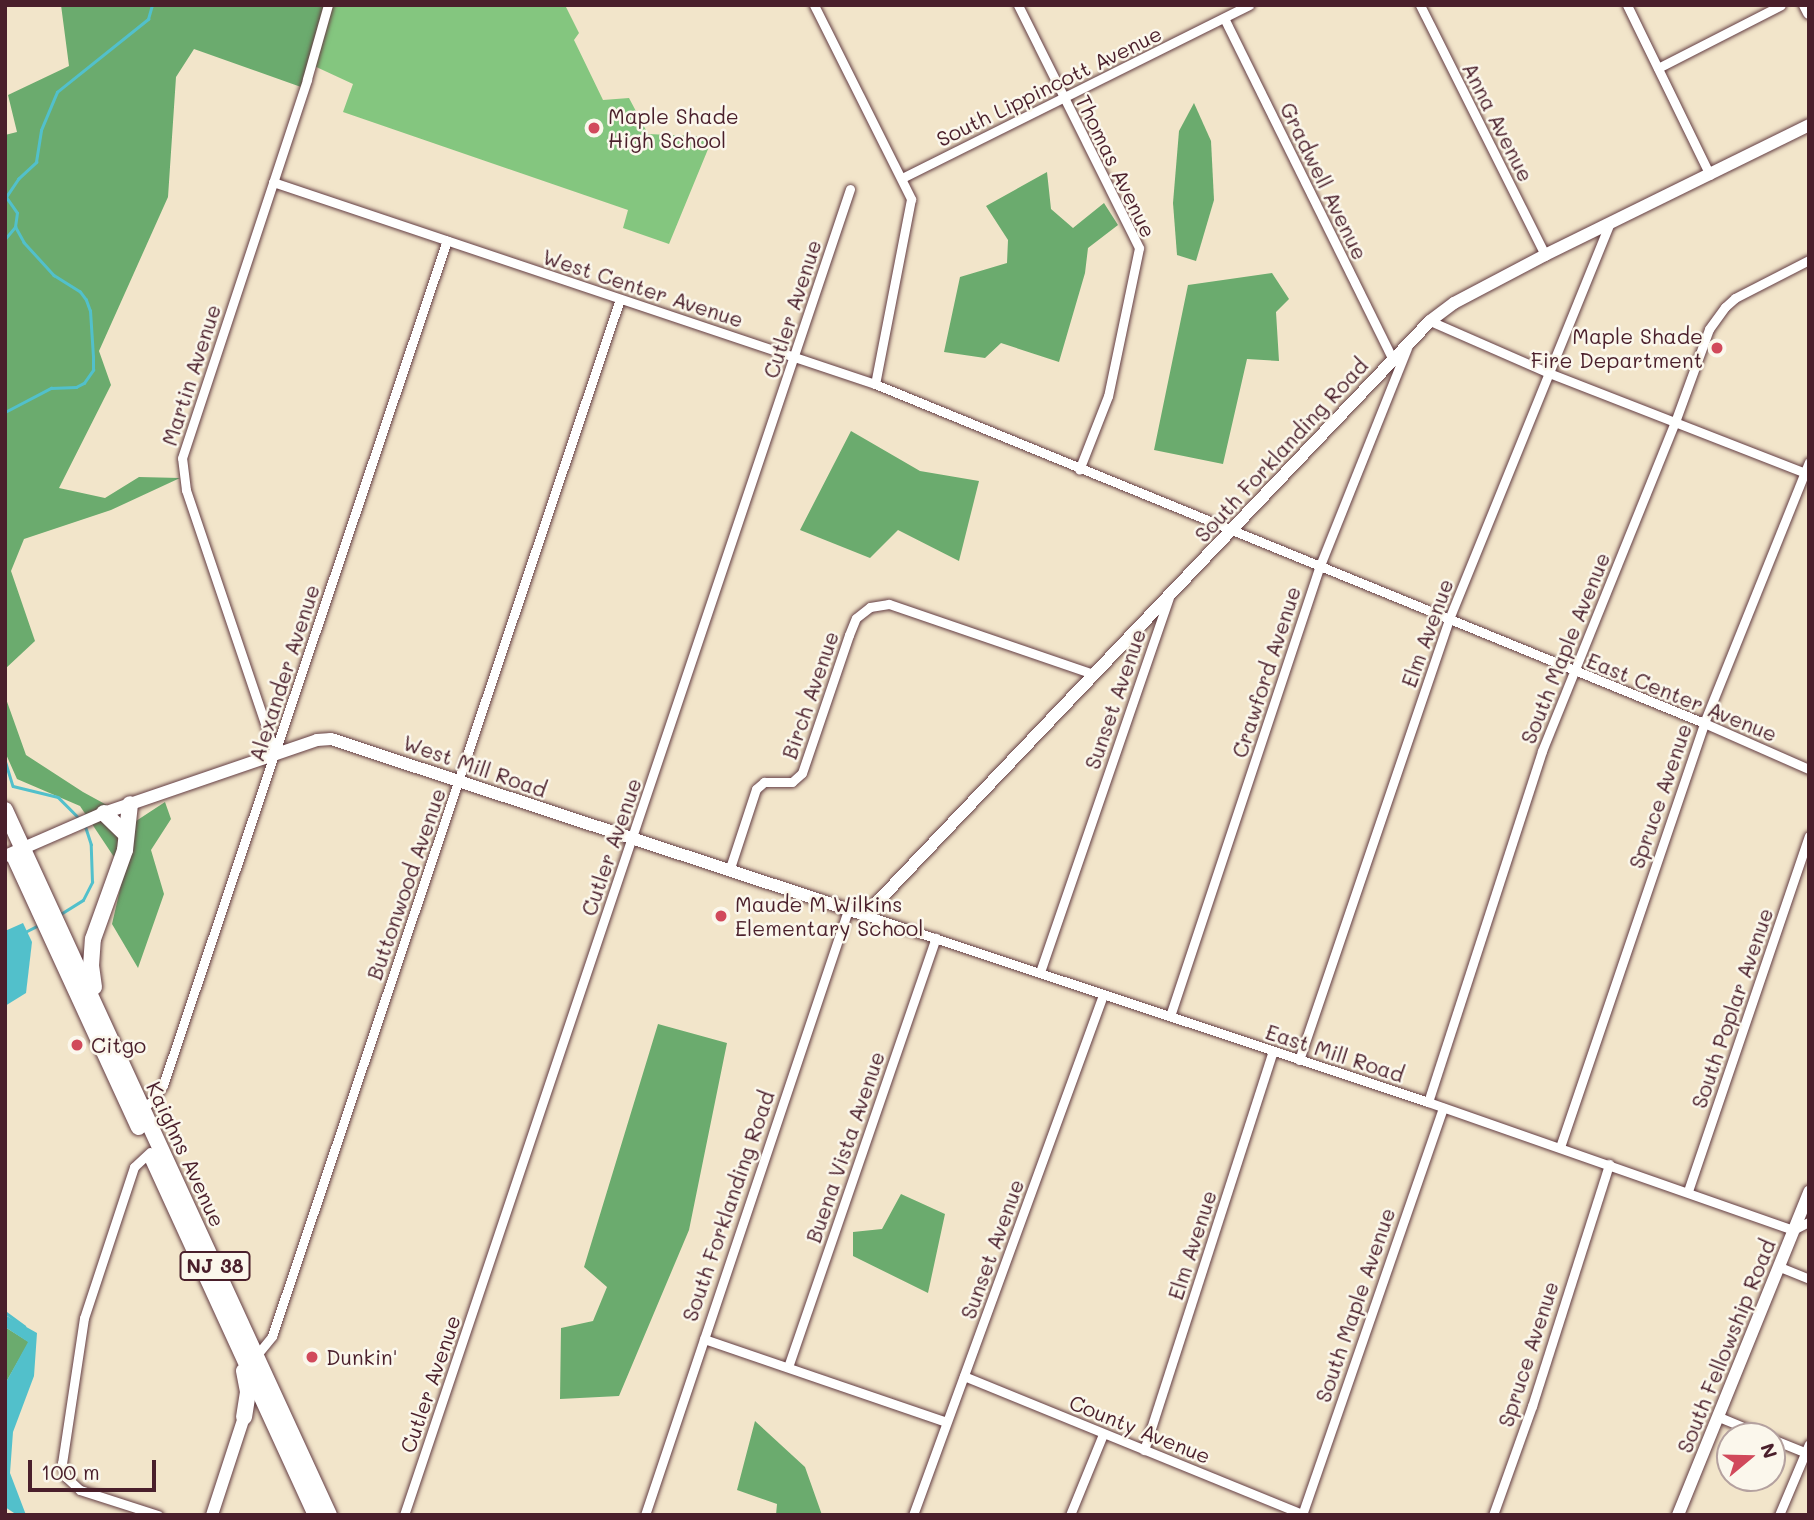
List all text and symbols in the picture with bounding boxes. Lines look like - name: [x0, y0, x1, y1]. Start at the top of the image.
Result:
- street label: South Lippincott Avenue: [932, 20, 1166, 152]
- street label: Anna Avenue: [1457, 58, 1539, 186]
- street label: Thomas Avenue: [1071, 91, 1161, 241]
- street label: Gradwell Avenue: [1275, 98, 1373, 264]
- place label: Maple Shade High School: [608, 103, 739, 153]
- marker: Maple Shade High School: [586, 120, 602, 136]
- street label: Cutler Avenue: [758, 237, 826, 381]
- street label: West Center Avenue: [540, 244, 746, 332]
- street label: Martin Avenue: [156, 301, 226, 449]
- place label: Maple Shade Fire Department: [1531, 323, 1703, 373]
- marker: Maple Shade Fire Department: [1709, 340, 1725, 356]
- street label: South Forklanding Road: [1189, 353, 1373, 547]
- street label: South Maple Avenue: [1515, 549, 1615, 747]
- street label: Elm Avenue: [1396, 575, 1458, 691]
- street label: Alexander Avenue: [244, 581, 324, 765]
- street label: Crawford Avenue: [1226, 583, 1306, 761]
- street label: Sunset Avenue: [1079, 626, 1151, 772]
- street label: Birch Avenue: [776, 628, 844, 762]
- street label: East Center Avenue: [1583, 647, 1781, 747]
- street label: Spruce Avenue: [1623, 720, 1697, 872]
- street label: West Mill Road: [400, 730, 550, 802]
- street label: Cutler Avenue: [576, 775, 646, 919]
- street label: Buttonwood Avenue: [361, 785, 451, 983]
- place label: Maude M Wilkins Elementary School: [735, 891, 923, 941]
- street label: South Poplar Avenue: [1686, 905, 1778, 1111]
- marker: Maude M Wilkins Elementary School: [713, 908, 729, 924]
- street label: East Mill Road: [1263, 1019, 1407, 1087]
- place label: Citgo: [91, 1032, 146, 1058]
- marker: Citgo: [69, 1037, 85, 1053]
- street label: Buena Vista Avenue: [800, 1048, 890, 1246]
- street label: Kaighns Avenue: [141, 1077, 231, 1231]
- street label: South Forklanding Road: [677, 1087, 779, 1325]
- street label: Sunset Avenue: [955, 1176, 1029, 1322]
- street label: Elm Avenue: [1162, 1187, 1222, 1303]
- street label: South Maple Avenue: [1310, 1204, 1400, 1406]
- street label: South Fellowship Road: [1672, 1236, 1780, 1456]
- road number: NJ 38: [178, 1250, 252, 1282]
- street label: Spruce Avenue: [1493, 1278, 1563, 1430]
- street label: Cutler Avenue: [395, 1312, 465, 1456]
- place label: Dunkin': [326, 1344, 397, 1370]
- marker: Dunkin': [304, 1349, 320, 1365]
- street label: County Avenue: [1066, 1389, 1214, 1469]
- north arrow: [1716, 1422, 1786, 1492]
- text: N: [1755, 1440, 1784, 1462]
- scale bar: [32, 1446, 159, 1490]
- text: 100 m: [41, 1458, 100, 1485]

